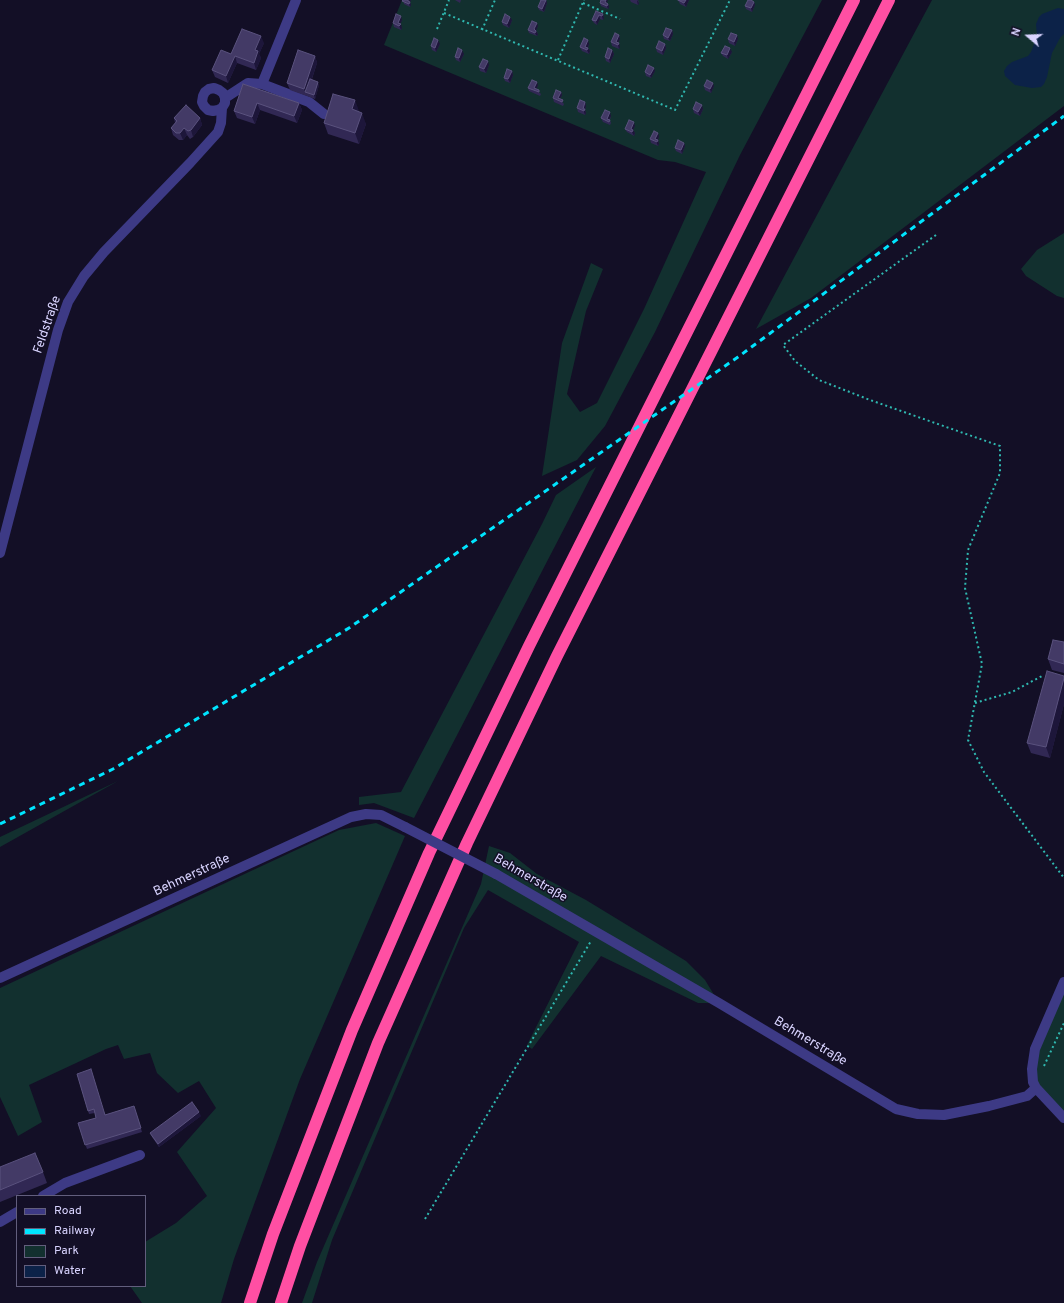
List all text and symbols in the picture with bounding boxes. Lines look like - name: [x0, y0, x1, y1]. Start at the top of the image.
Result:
- north arrow: [1008, 16, 1048, 56]
- text: N: [1009, 26, 1025, 38]
- street label: Feldstraße: [31, 294, 65, 356]
- street label: Behmerstraße: [151, 851, 233, 901]
- street label: Behmerstraße: [490, 852, 570, 906]
- street label: Behmerstraße: [771, 1014, 849, 1070]
- legend: [16, 1195, 146, 1287]
- text: Road: [54, 1203, 82, 1219]
- text: Railway: [54, 1223, 95, 1239]
- text: Park: [54, 1243, 79, 1259]
- text: Water: [54, 1263, 86, 1279]

